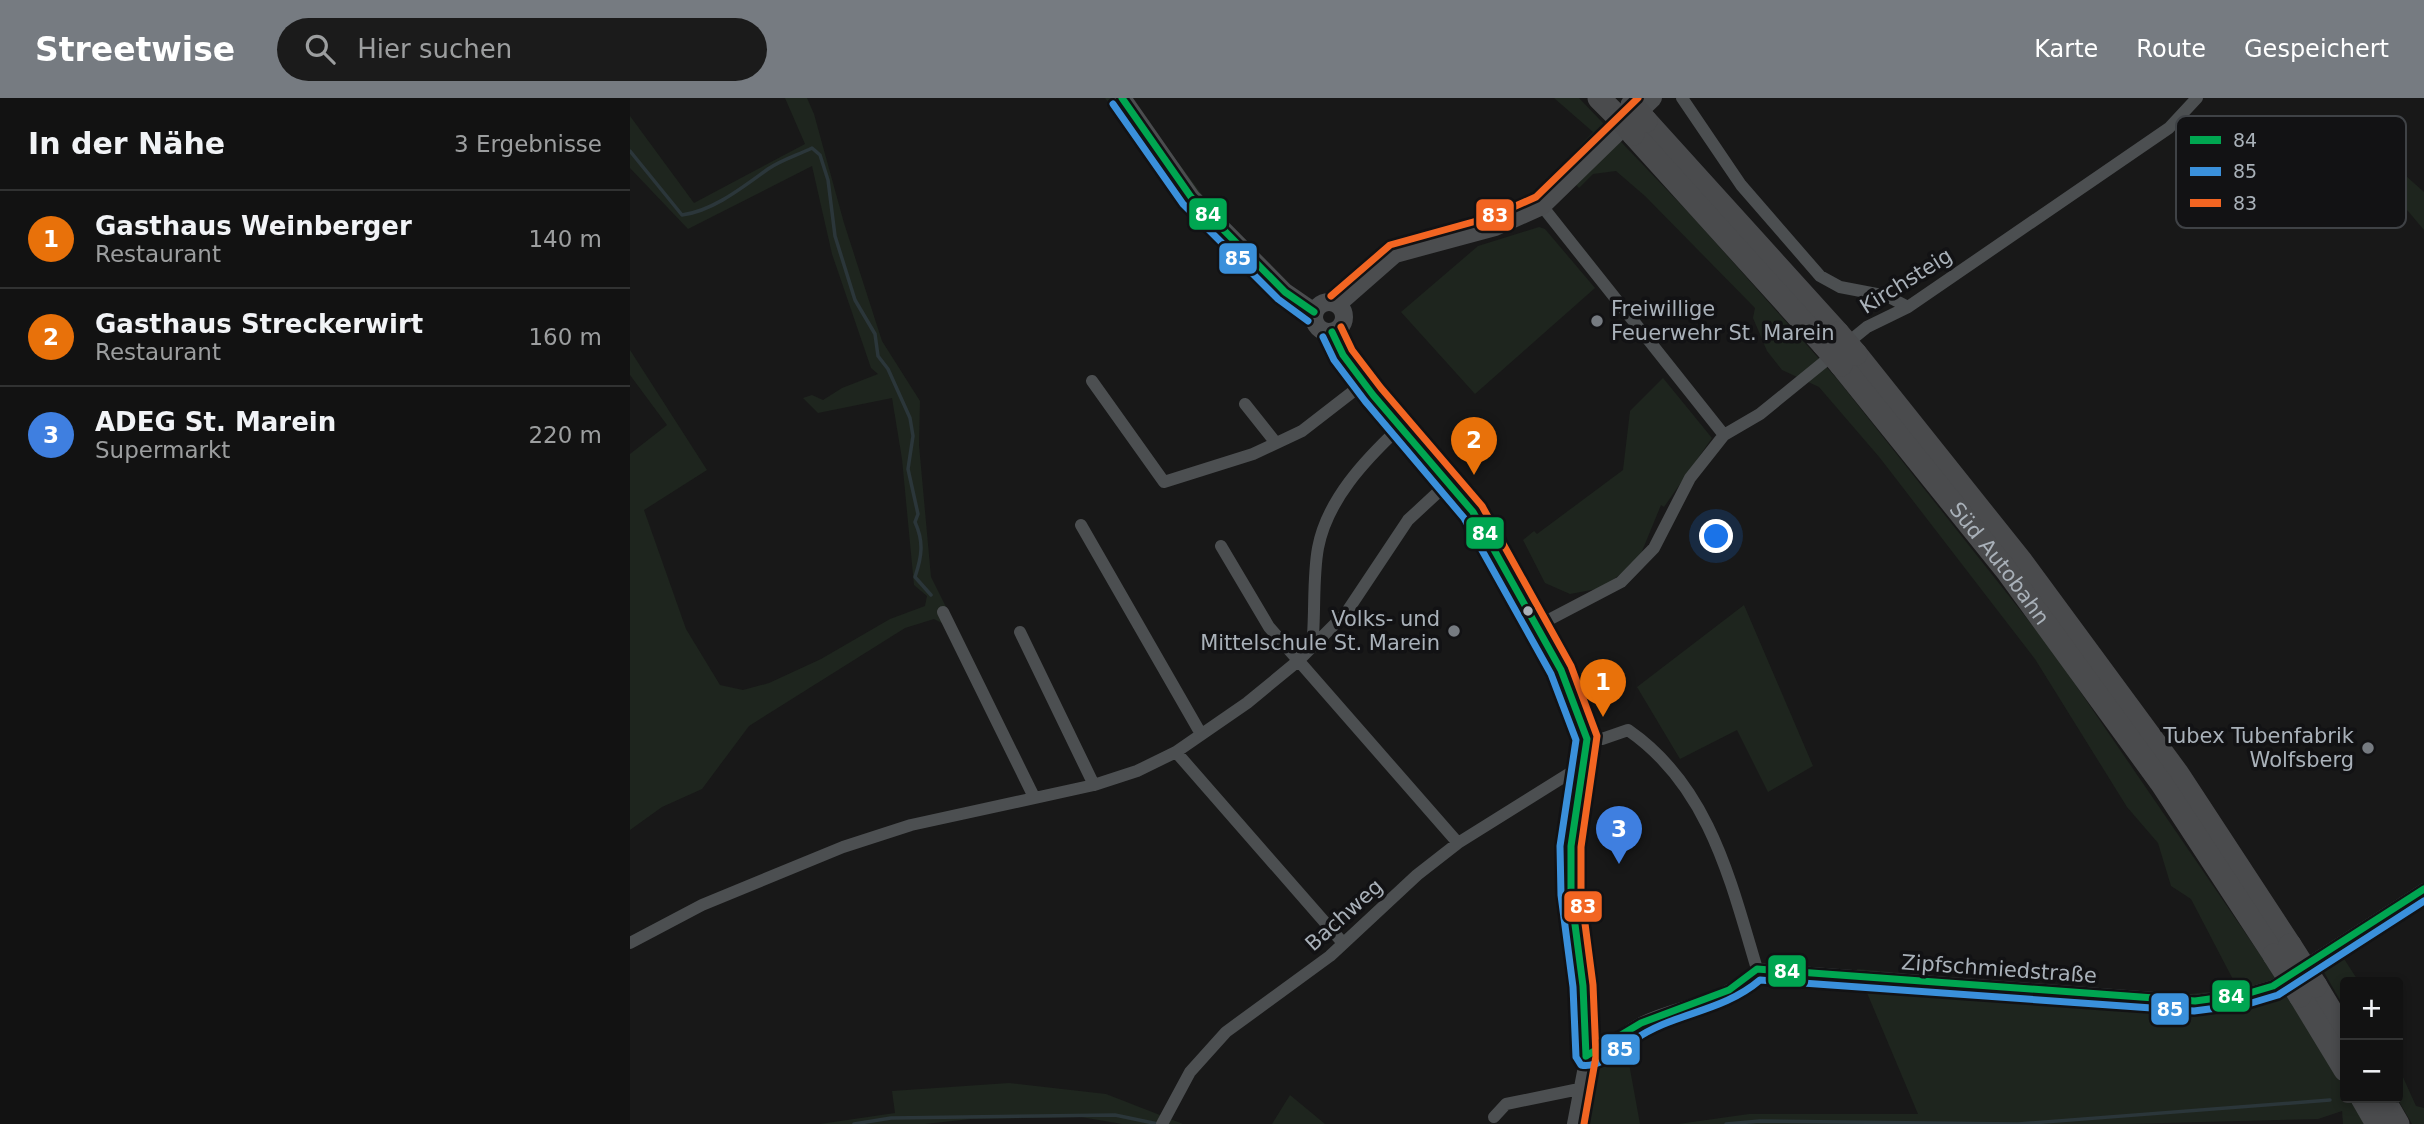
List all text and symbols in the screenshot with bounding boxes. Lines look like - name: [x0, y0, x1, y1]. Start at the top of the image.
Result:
- search box: [277, 18, 767, 81]
- text: Streetwise: [35, 30, 235, 69]
- icon: search: [301, 30, 339, 68]
- text: Hier suchen: [357, 34, 512, 64]
- text: Karte: [2034, 35, 2098, 63]
- text: Route: [2136, 35, 2206, 63]
- text: Gespeichert: [2244, 35, 2389, 63]
- legend: [2176, 116, 2406, 228]
- text: In der Nähe: [28, 126, 225, 161]
- text: 84: [2233, 129, 2257, 151]
- text: 3 Ergebnisse: [454, 131, 602, 157]
- text: 85: [2233, 160, 2257, 182]
- text: 83: [2233, 192, 2257, 214]
- line badge: 84: [1188, 197, 1228, 231]
- line badge: 83: [1475, 198, 1515, 232]
- text: 84: [1195, 203, 1221, 225]
- text: 83: [1482, 204, 1508, 226]
- text: Gasthaus Weinberger: [95, 211, 412, 241]
- text: 1: [43, 226, 59, 252]
- text: 140 m: [528, 226, 602, 252]
- text: Restaurant: [95, 241, 221, 267]
- line badge: 85: [1218, 242, 1258, 275]
- street label: Kirchsteig: [1856, 243, 1956, 319]
- text: 85: [1225, 247, 1251, 269]
- place label: Freiwillige Feuerwehr St. Marein: [1611, 297, 1835, 345]
- text: Gasthaus Streckerwirt: [95, 309, 423, 339]
- marker: Freiwillige Feuerwehr St. Marein: [1589, 313, 1605, 329]
- text: 2: [43, 324, 59, 350]
- text: 160 m: [528, 324, 602, 350]
- text: Restaurant: [95, 339, 221, 365]
- text: ADEG St. Marein: [95, 407, 336, 437]
- pin: 2: [1451, 417, 1497, 475]
- text: 3: [43, 422, 59, 448]
- text: 220 m: [528, 422, 602, 448]
- text: Supermarkt: [95, 437, 230, 463]
- street label: Süd Autobahn: [1945, 498, 2054, 629]
- line badge: 84: [1465, 516, 1505, 550]
- your location: [1699, 519, 1733, 553]
- text: 84: [1472, 522, 1498, 544]
- unlabelled marker: [1521, 604, 1535, 618]
- place label: Volks- und Mittelschule St. Marein: [1200, 607, 1440, 655]
- marker: Volks- und Mittelschule St. Marein: [1446, 623, 1462, 639]
- pin: 1: [1580, 659, 1626, 717]
- place label: Tubex Tubenfabrik Wolfsberg: [2162, 724, 2355, 772]
- marker: Tubex Tubenfabrik Wolfsberg: [2360, 740, 2376, 756]
- pin: 3: [1596, 806, 1642, 864]
- street label: Bachweg: [1300, 874, 1388, 956]
- line badge: 83: [1563, 890, 1603, 923]
- text: 83: [1570, 895, 1596, 917]
- street label: Zipfschmiedstraße: [1900, 950, 2098, 988]
- line badge: 84: [1767, 954, 1807, 988]
- text: 84: [1774, 960, 1800, 982]
- map controls: [2340, 977, 2403, 1103]
- button: +: [2340, 977, 2403, 1040]
- line badge: 84: [2211, 979, 2251, 1013]
- text: 84: [2218, 985, 2244, 1007]
- line badge: 85: [2150, 992, 2190, 1026]
- text: 85: [2157, 998, 2183, 1020]
- line badge: 85: [1600, 1033, 1641, 1066]
- text: 85: [1607, 1038, 1633, 1060]
- button: −: [2340, 1040, 2403, 1103]

